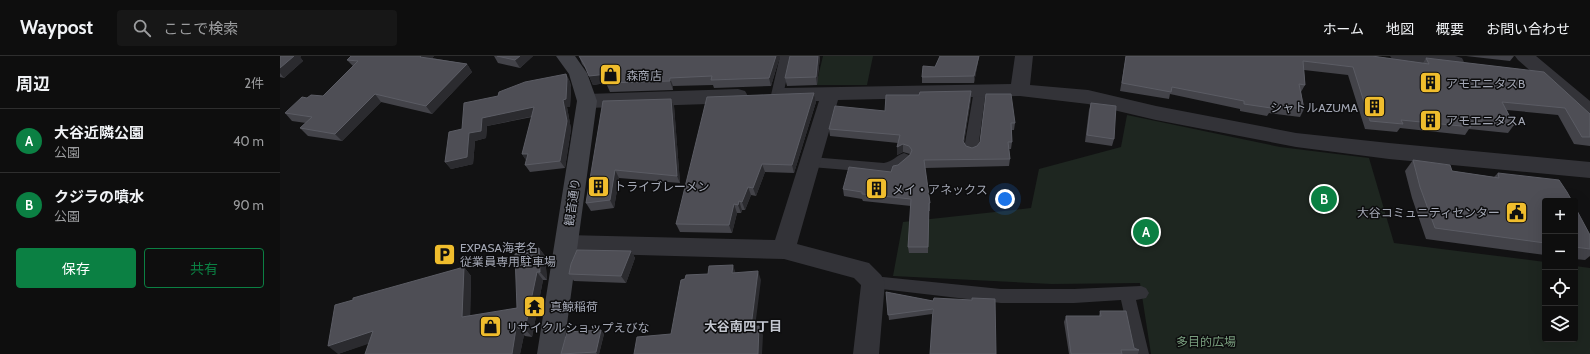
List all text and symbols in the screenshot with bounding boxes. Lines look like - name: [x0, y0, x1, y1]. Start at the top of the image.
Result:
- search box: [117, 10, 397, 46]
- text: Waypost: [20, 16, 93, 39]
- icon: search: [131, 17, 153, 39]
- text: ここで検索: [163, 20, 238, 38]
- text: ホーム: [1322, 20, 1364, 38]
- text: 地図: [1386, 20, 1414, 38]
- text: 概要: [1436, 20, 1464, 38]
- text: お問い合わせ: [1486, 20, 1570, 38]
- shop icon: 森商店: [598, 62, 624, 88]
- place label: 森商店: [626, 68, 662, 83]
- building icon: アモエニタスB: [1418, 70, 1444, 96]
- text: 周辺: [16, 74, 50, 94]
- text: 2件: [244, 75, 264, 91]
- place label: アモエニタスB: [1446, 76, 1525, 91]
- building icon: シャトルAZUMA: [1361, 94, 1387, 120]
- place label: シャトルAZUMA: [1270, 100, 1359, 115]
- building icon: アモエニタスA: [1418, 107, 1444, 133]
- place label: アモエニタスA: [1446, 113, 1526, 128]
- text: 大谷近隣公園: [54, 124, 144, 142]
- text: A: [25, 133, 33, 149]
- text: 40 m: [233, 133, 264, 149]
- text: 公園: [54, 144, 80, 160]
- building icon: トライブレーメン: [586, 173, 612, 199]
- building icon: メイ・アネックス: [863, 176, 889, 202]
- street label: 観音通り: [561, 177, 583, 227]
- place label: トライブレーメン: [614, 179, 710, 194]
- place label: メイ・アネックス: [892, 182, 988, 197]
- pin: B: [1311, 184, 1337, 214]
- text: クジラの噴水: [54, 188, 144, 206]
- your location: [995, 189, 1015, 209]
- text: B: [25, 197, 33, 213]
- text: 90 m: [233, 197, 264, 213]
- map controls: [1542, 198, 1578, 342]
- button: +: [1542, 198, 1578, 234]
- public building icon: 大谷コミュニティセンター: [1503, 199, 1529, 225]
- place label: 大谷コミュニティセンター: [1357, 205, 1500, 220]
- text: 公園: [54, 208, 80, 224]
- pin: A: [1133, 217, 1159, 247]
- button: −: [1542, 234, 1578, 270]
- place label: EXPASA海老名 従業員専用駐車場: [460, 240, 556, 269]
- parking icon: EXPASA海老名 従業員専用駐車場: [432, 241, 458, 267]
- button: 保存: [16, 248, 136, 288]
- button: 共有: [144, 248, 264, 288]
- button: locate: [1542, 270, 1578, 306]
- temple icon: 真鯨稲荷: [521, 293, 547, 319]
- place label: 真鯨稲荷: [550, 299, 598, 314]
- button: layers: [1542, 306, 1578, 342]
- shop icon: リサイクルショップえびな: [477, 314, 503, 340]
- district label: 大谷南四丁目: [704, 318, 782, 334]
- place label: リサイクルショップえびな: [506, 320, 649, 335]
- park label: 多目的広場: [1176, 334, 1236, 349]

